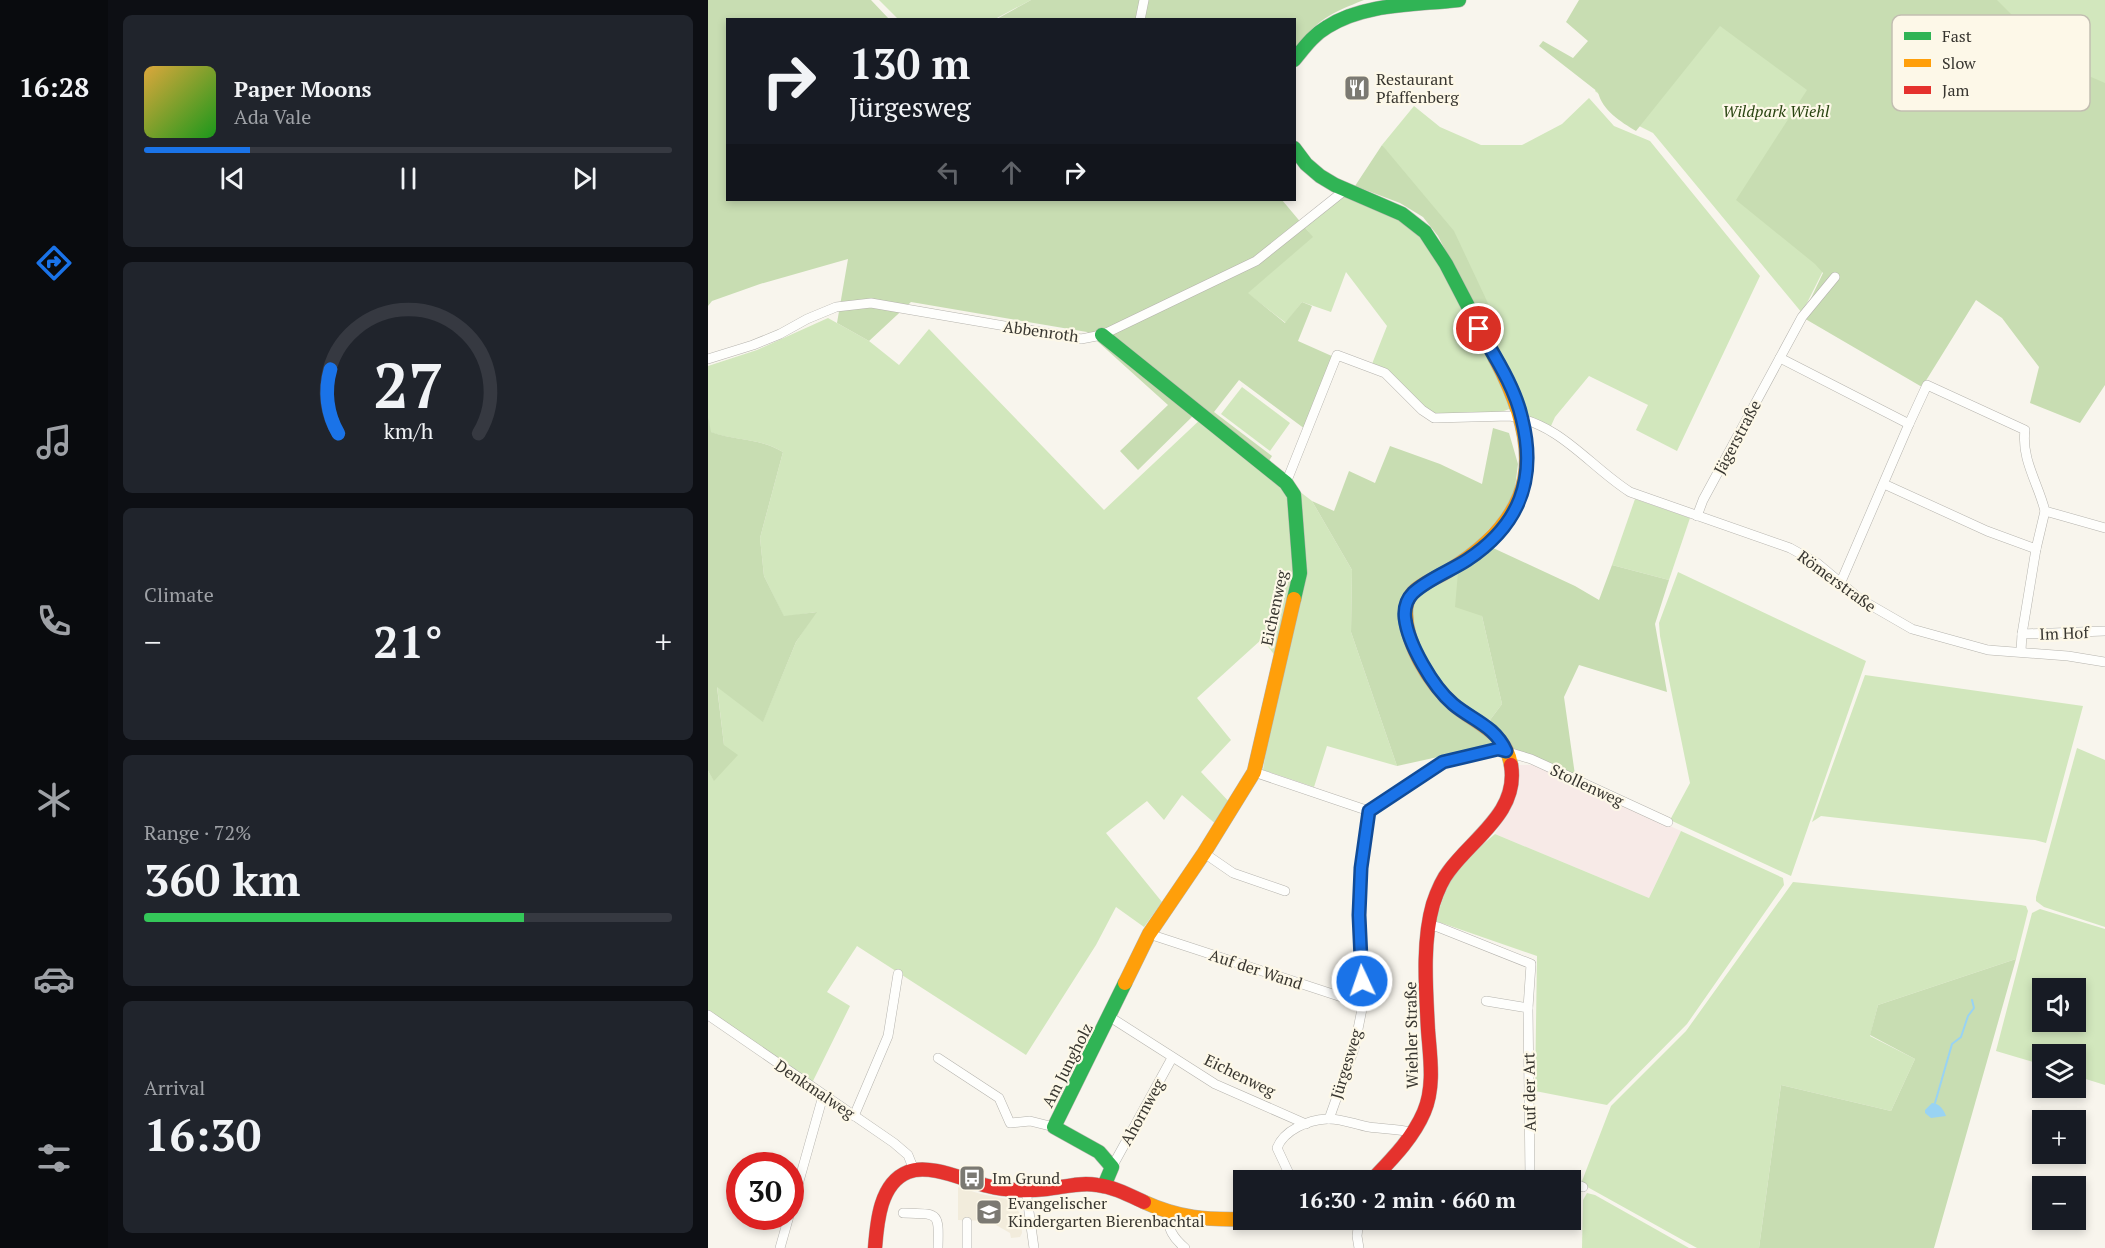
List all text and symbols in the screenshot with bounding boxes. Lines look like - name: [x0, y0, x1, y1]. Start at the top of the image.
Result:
- legend: [1892, 15, 2090, 111]
- text: Fast: [1942, 25, 1972, 47]
- text: 130 m: [849, 35, 970, 91]
- icon: right: [750, 42, 828, 120]
- text: Slow: [1942, 52, 1976, 74]
- place label: Restaurant Pfaffenberg: [1376, 68, 1459, 108]
- text: 16:28: [19, 69, 89, 105]
- restaurant icon: Restaurant Pfaffenberg: [1342, 73, 1372, 103]
- text: Paper Moons: [234, 74, 372, 103]
- text: Jam: [1942, 79, 1970, 101]
- text: Jürgesweg: [849, 89, 971, 125]
- park label: Wildpark Wiehl: [1723, 100, 1830, 122]
- text: Ada Vale: [234, 103, 311, 130]
- icon: left: [932, 156, 965, 189]
- icon: ahead: [995, 156, 1028, 189]
- icon: right: [1058, 156, 1091, 189]
- icon: previous: [216, 162, 249, 195]
- icon: pause: [392, 162, 425, 195]
- icon: next: [568, 162, 601, 195]
- icon: directions: [33, 242, 75, 284]
- pin: [1453, 303, 1504, 354]
- icon: arrive: [1462, 312, 1495, 345]
- street label: Abbenroth: [1002, 315, 1081, 347]
- text: 27: [373, 344, 443, 427]
- street label: Jägerstraße: [1708, 396, 1766, 478]
- text: km/h: [383, 418, 433, 446]
- icon: music: [33, 421, 75, 463]
- street label: Römerstraße: [1793, 545, 1881, 617]
- street label: Eichenweg: [1255, 568, 1293, 648]
- text: Climate: [144, 581, 214, 608]
- icon: phone: [33, 600, 75, 642]
- text: 21°: [373, 611, 443, 671]
- text: −: [144, 620, 162, 663]
- text: +: [654, 620, 672, 663]
- street label: Im Hof: [2039, 621, 2091, 645]
- street label: Stollenweg: [1547, 758, 1628, 812]
- icon: climate: [33, 779, 75, 821]
- text: Range · 72%: [144, 819, 251, 846]
- text: 360 km: [144, 849, 300, 909]
- street label: Auf der Wand: [1207, 944, 1306, 994]
- position arrow: [1330, 949, 1394, 1013]
- icon: car: [33, 958, 75, 1000]
- map controls: [2032, 978, 2086, 1230]
- button: sound: [2032, 978, 2086, 1032]
- street label: Wiehler Straße: [1399, 981, 1423, 1089]
- street label: Am Jungholz: [1036, 1019, 1098, 1111]
- street label: Jürgesweg: [1325, 1026, 1367, 1102]
- button: layers: [2032, 1044, 2086, 1098]
- street label: Eichenweg: [1201, 1048, 1280, 1102]
- street label: Auf der Art: [1517, 1052, 1541, 1132]
- street label: Denkmalweg: [771, 1054, 860, 1124]
- text: Arrival: [144, 1074, 205, 1101]
- street label: Ahornweg: [1115, 1074, 1170, 1149]
- text: 16:30: [144, 1104, 261, 1164]
- button: +: [2032, 1110, 2086, 1164]
- icon: filters: [33, 1137, 75, 1179]
- speed limit sign: 30: [726, 1152, 804, 1230]
- bus stop icon: Im Grund: [957, 1163, 987, 1193]
- place label: Im Grund: [992, 1167, 1060, 1189]
- button: −: [2032, 1176, 2086, 1230]
- text: 16:30 · 2 min · 660 m: [1298, 1185, 1516, 1214]
- place label: Evangelischer Kindergarten Bierenbachtal: [1008, 1192, 1205, 1232]
- school or university icon: Evangelischer Kindergarten Bierenbachtal: [974, 1197, 1004, 1227]

